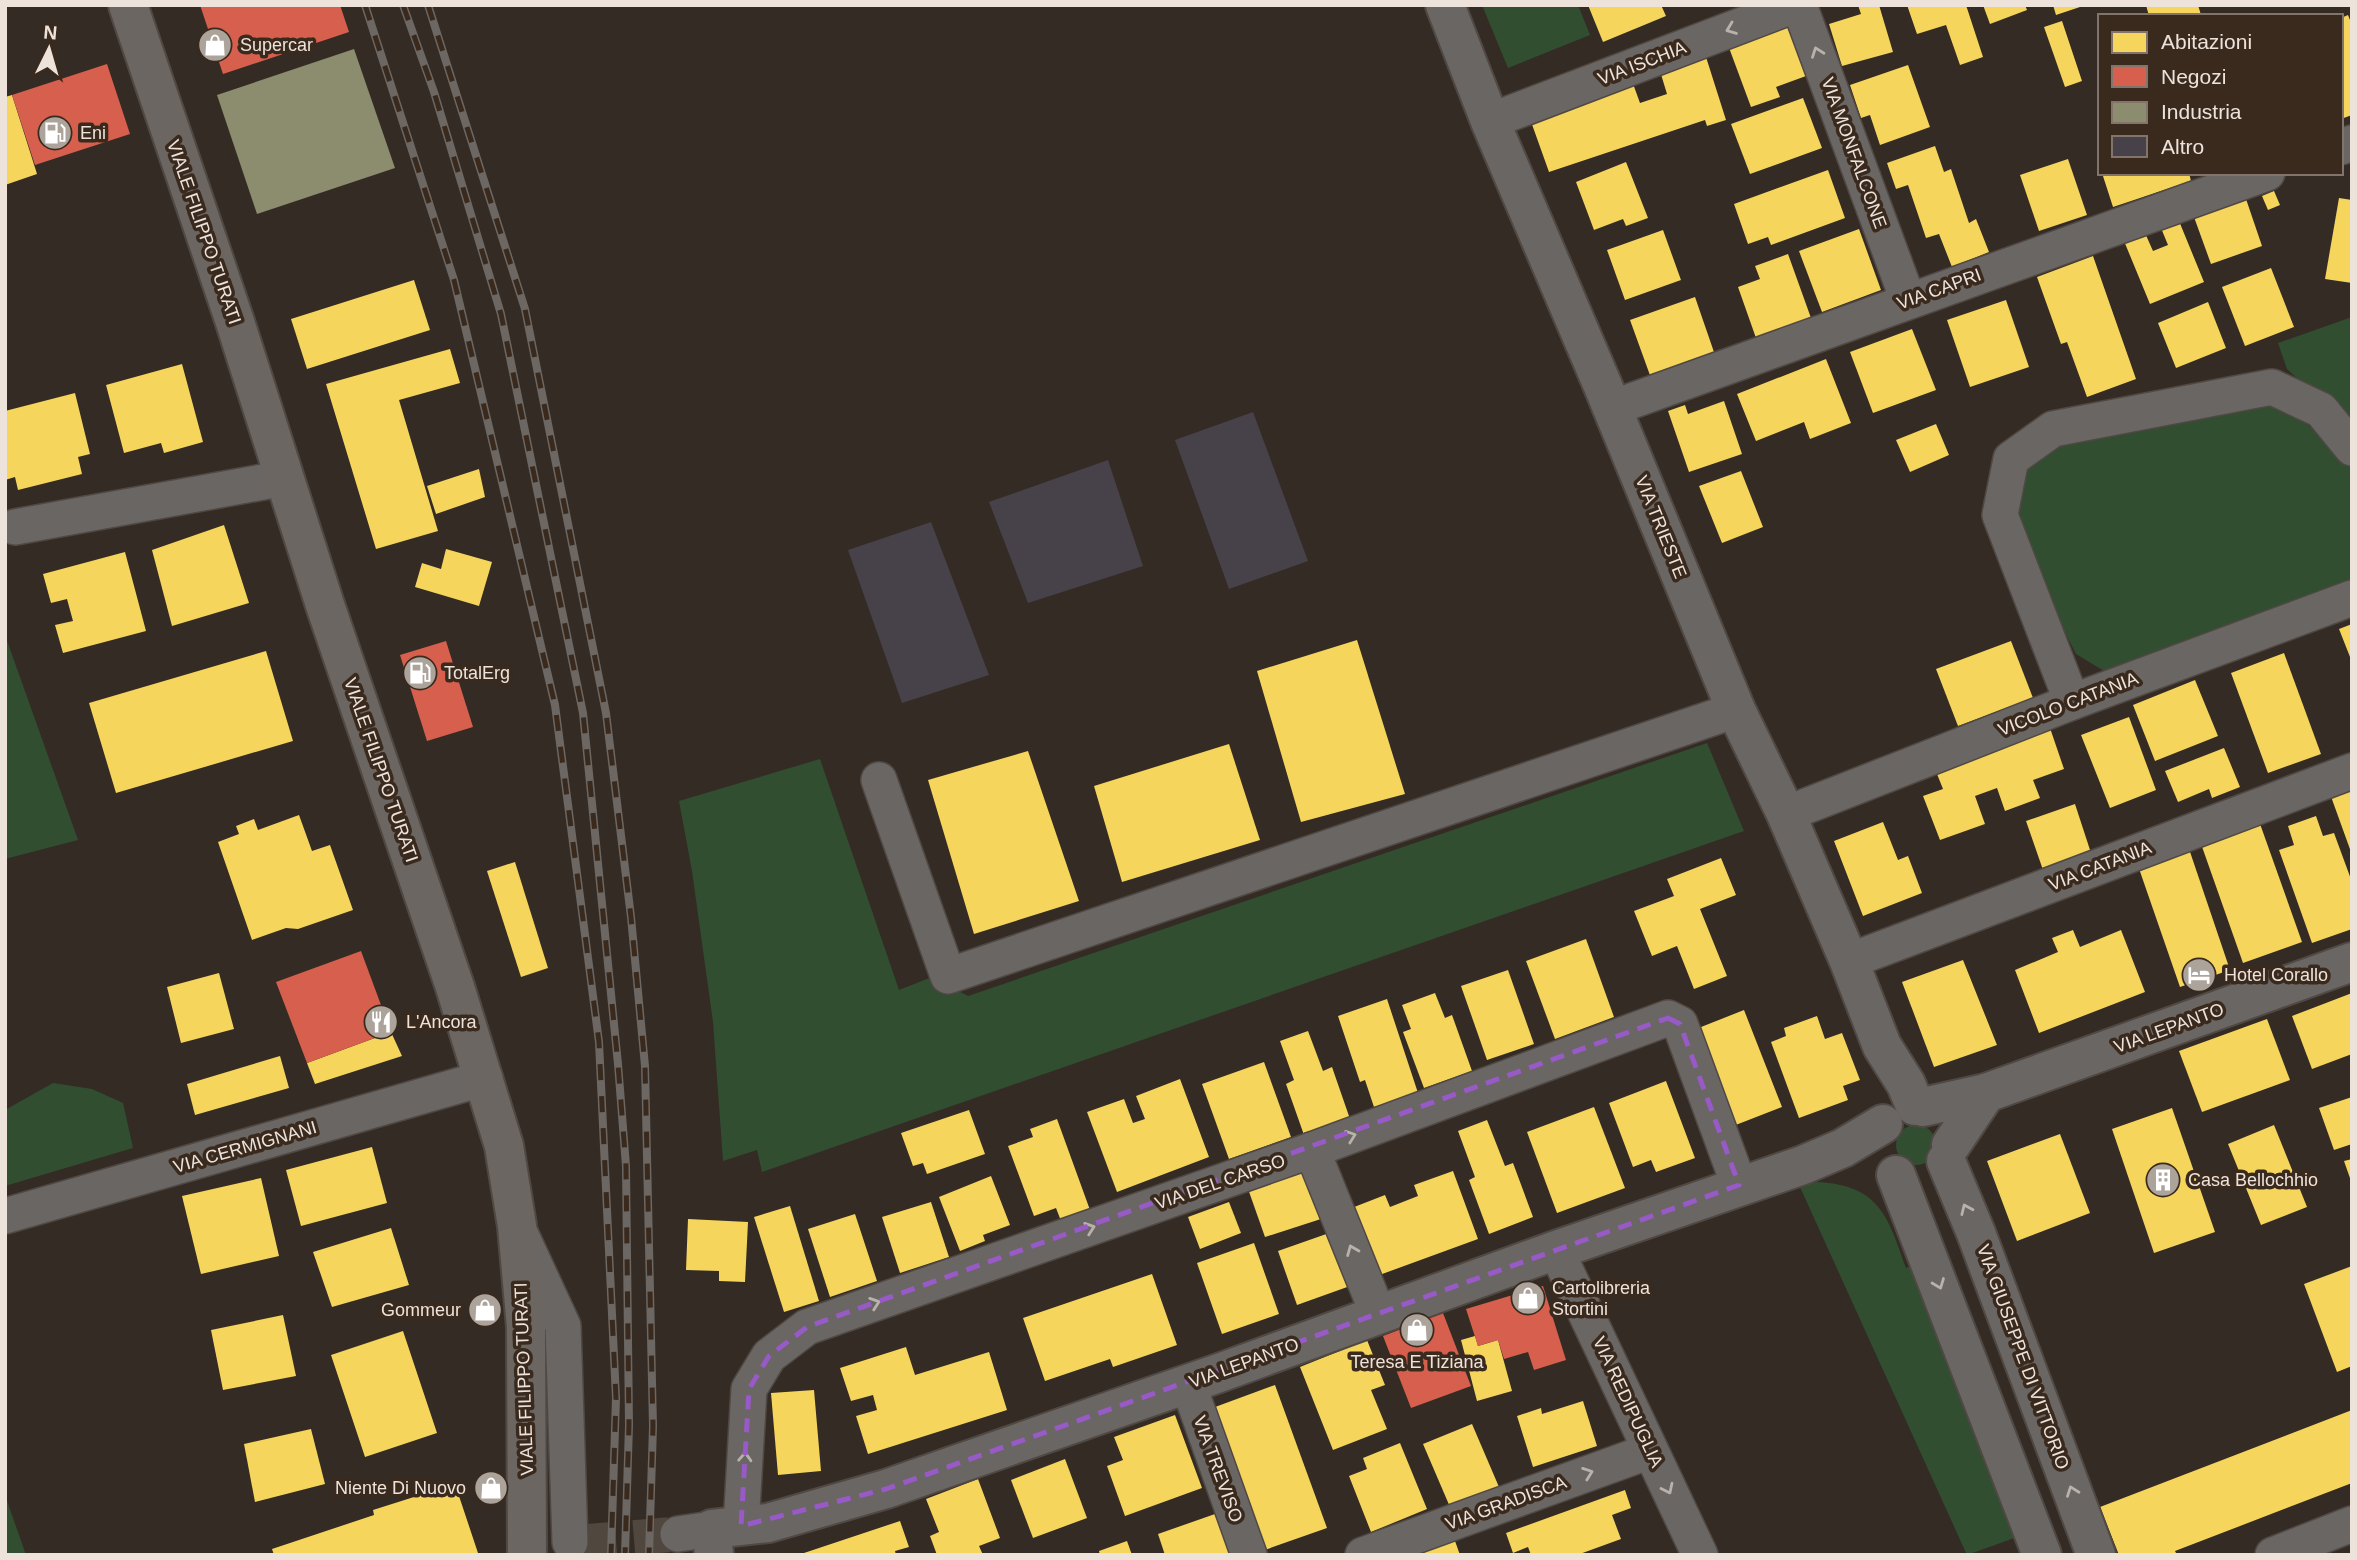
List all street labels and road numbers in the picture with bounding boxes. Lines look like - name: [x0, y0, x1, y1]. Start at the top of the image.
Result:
- street label: VIA ISCHIA: [1595, 37, 1689, 89]
- street label: VIA MONFALCONE: [1817, 75, 1891, 231]
- street label: VIALE FILIPPO TURATI: [163, 137, 245, 327]
- street label: VIA CAPRI: [1894, 265, 1984, 313]
- street label: VIA TRIESTE: [1631, 473, 1691, 581]
- street label: VICOLO CATANIA: [1995, 668, 2141, 740]
- street label: VIALE FILIPPO TURATI: [340, 675, 422, 865]
- street label: VIA CATANIA: [2046, 837, 2154, 895]
- street label: VIA LEPANTO: [2111, 999, 2227, 1057]
- street label: VIA CERMIGNANI: [171, 1117, 319, 1177]
- street label: VIA DEL CARSO: [1152, 1150, 1288, 1214]
- street label: VIA GIUSEPPE DI VITTORIO: [1973, 1242, 2073, 1472]
- street label: VIALE FILIPPO TURATI: [511, 1282, 537, 1476]
- street label: VIA REDIPUGLIA: [1589, 1333, 1667, 1471]
- street label: VIA LEPANTO: [1186, 1334, 1302, 1392]
- street label: VIA TREVISO: [1189, 1413, 1247, 1525]
- street label: VIA GRADISCA: [1443, 1472, 1569, 1534]

